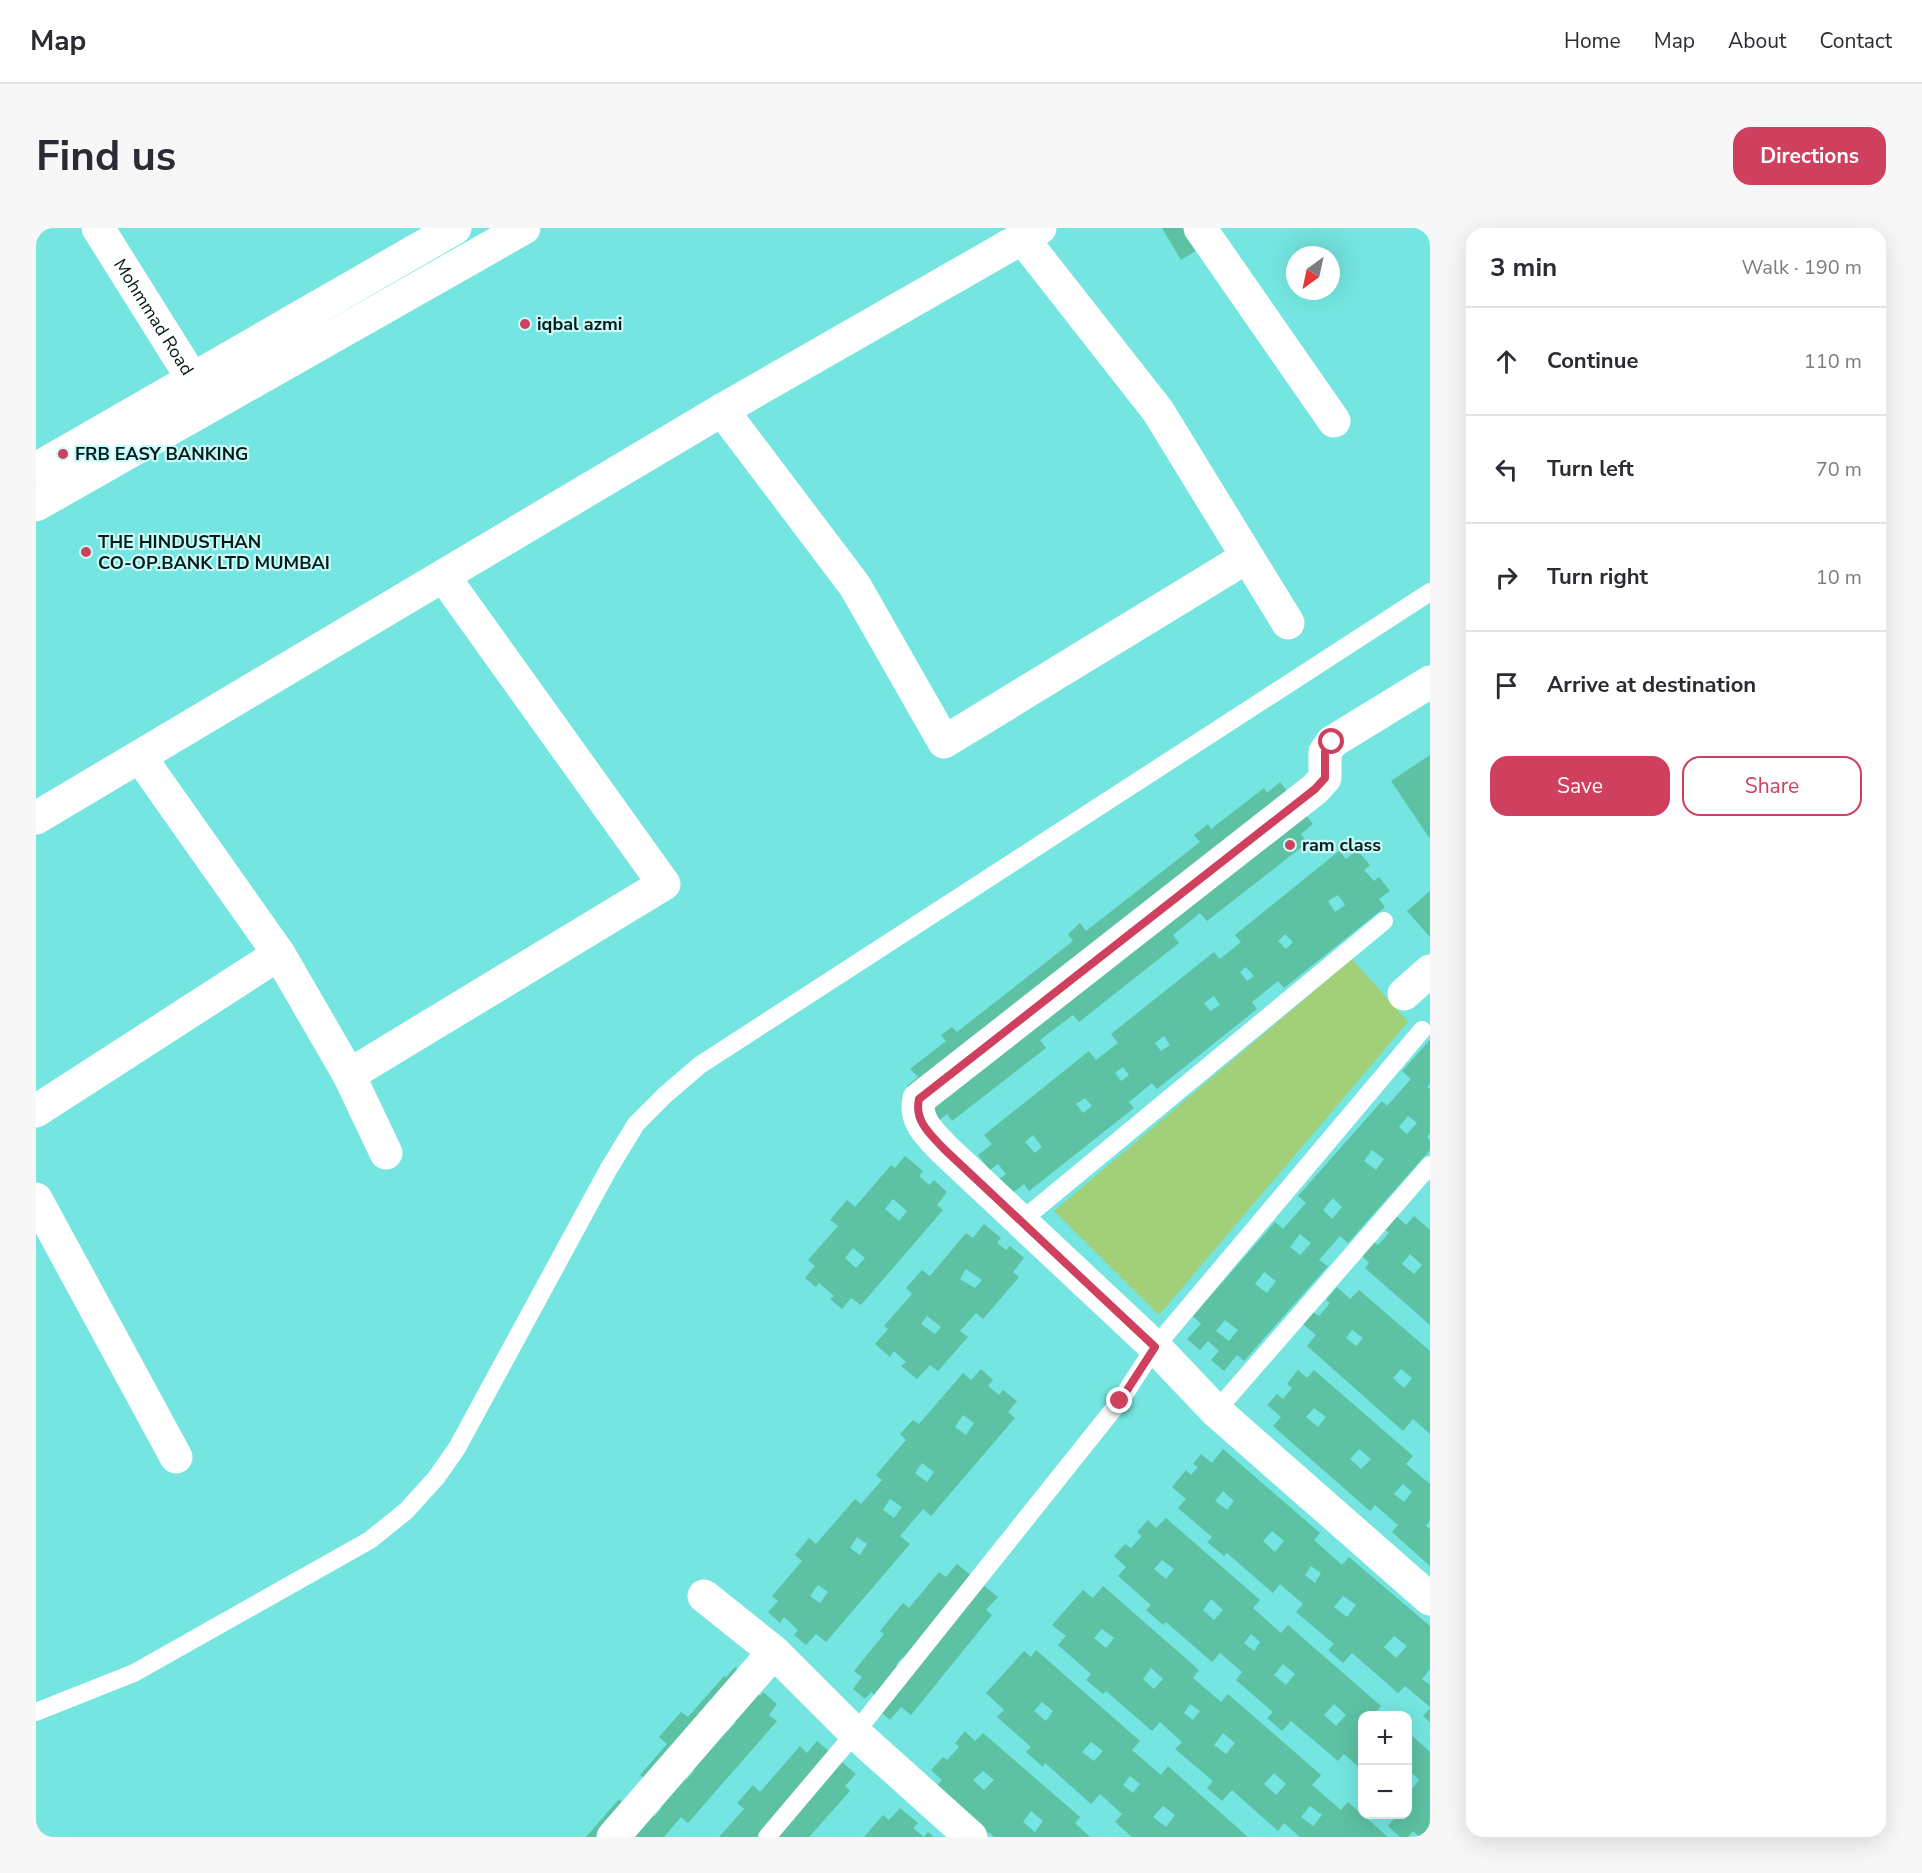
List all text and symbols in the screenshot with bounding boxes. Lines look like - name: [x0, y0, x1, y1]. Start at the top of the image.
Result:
- text: Map: [30, 22, 86, 60]
- text: Home: [1564, 27, 1621, 55]
- text: Map: [1654, 27, 1695, 55]
- text: About: [1728, 27, 1786, 55]
- text: Contact: [1819, 27, 1892, 55]
- button: Directions: [1733, 127, 1886, 185]
- text: Find us: [36, 128, 176, 185]
- north arrow: [1286, 246, 1340, 300]
- text: 3 min: [1490, 250, 1557, 285]
- street label: Mohmmad Road: [108, 254, 199, 380]
- text: Walk · 190 m: [1742, 254, 1862, 281]
- place label: iqbal azmi: [537, 312, 622, 336]
- marker: iqbal azmi: [518, 317, 532, 331]
- icon: ahead: [1490, 345, 1523, 378]
- text: Continue: [1547, 346, 1638, 376]
- text: 110 m: [1804, 348, 1862, 375]
- place label: FRB EASY BANKING: [75, 442, 248, 466]
- marker: FRB EASY BANKING: [56, 447, 70, 461]
- icon: left: [1490, 453, 1523, 486]
- text: Turn left: [1547, 454, 1634, 484]
- text: 70 m: [1816, 456, 1862, 483]
- place label: THE HINDUSTHAN CO-OP.BANK LTD MUMBAI: [98, 530, 330, 575]
- marker: THE HINDUSTHAN CO-OP.BANK LTD MUMBAI: [79, 545, 93, 559]
- icon: right: [1490, 561, 1523, 594]
- text: Turn right: [1547, 562, 1648, 592]
- text: 10 m: [1816, 564, 1862, 591]
- icon: arrive: [1490, 669, 1523, 702]
- text: Arrive at destination: [1547, 670, 1756, 700]
- route start: [1318, 728, 1344, 754]
- button: Save: [1490, 756, 1670, 816]
- button: Share: [1682, 756, 1862, 816]
- place label: ram class: [1302, 833, 1381, 857]
- marker: ram class: [1283, 838, 1297, 852]
- route end: [1106, 1387, 1132, 1413]
- map controls: [1358, 1711, 1412, 1819]
- button: +: [1358, 1711, 1412, 1765]
- button: −: [1358, 1765, 1412, 1819]

